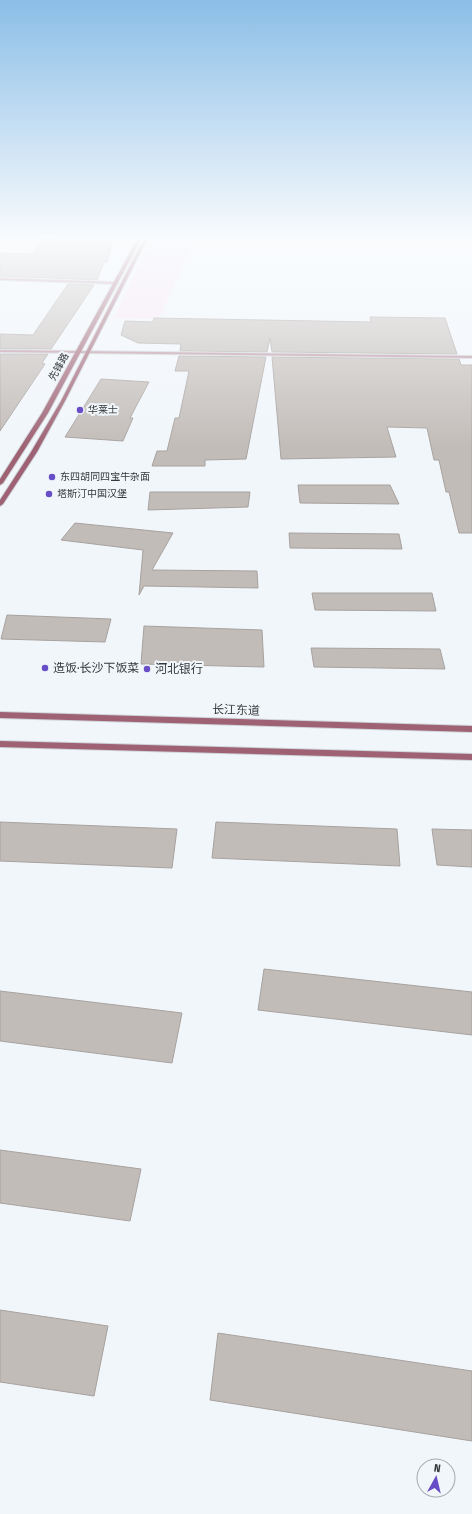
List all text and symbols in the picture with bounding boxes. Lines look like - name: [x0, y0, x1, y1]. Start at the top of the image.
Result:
- street label: 先锋路: [46, 351, 72, 383]
- place label: 华莱士: [88, 404, 118, 416]
- marker: 华莱士: [75, 405, 85, 415]
- place label: 东四胡同四宝牛杂面: [60, 471, 150, 483]
- marker: 东四胡同四宝牛杂面: [47, 472, 57, 482]
- place label: 塔斯汀中国汉堡: [57, 488, 127, 500]
- marker: 塔斯汀中国汉堡: [44, 489, 54, 499]
- place label: 造饭·长沙下饭菜: [53, 661, 140, 675]
- place label: 河北银行: [155, 662, 203, 676]
- marker: 造饭·长沙下饭菜: [40, 663, 50, 673]
- marker: 河北银行: [142, 664, 152, 674]
- street label: 长江东道: [212, 702, 260, 718]
- north arrow: [416, 1458, 456, 1498]
- text: N: [433, 1462, 441, 1475]

